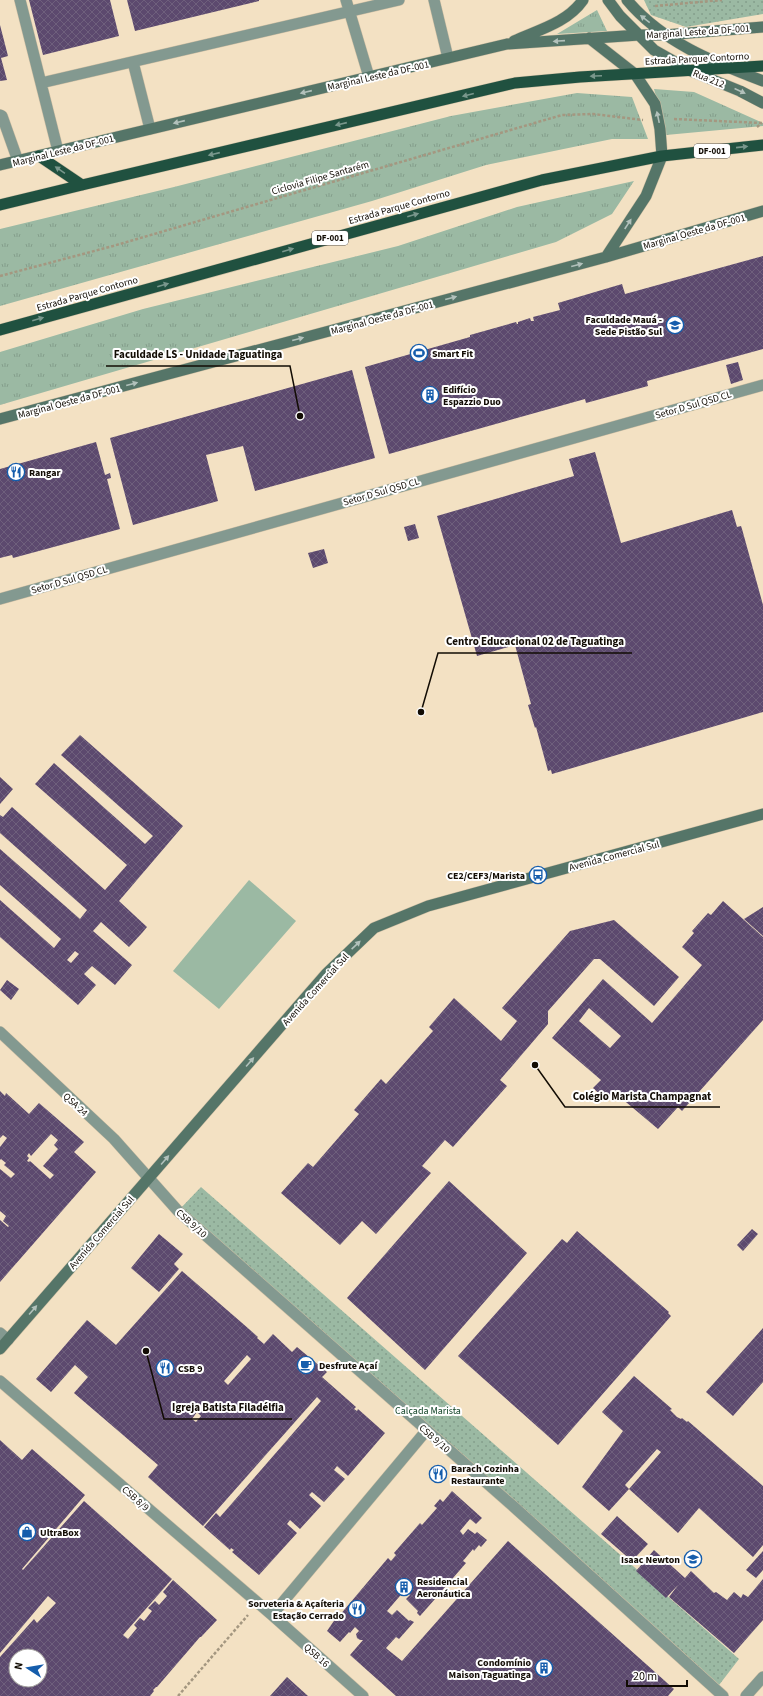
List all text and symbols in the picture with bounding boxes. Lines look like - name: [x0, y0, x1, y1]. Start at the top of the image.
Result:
- one-way arrow: [639, 15, 650, 23]
- street label: Marginal Leste da DF-001: [646, 21, 750, 43]
- one-way arrow: [553, 37, 565, 44]
- street label: Estrada Parque Contorno: [644, 49, 750, 69]
- street label: Marginal Leste da DF-001: [326, 57, 430, 94]
- street label: Rua 212: [691, 66, 727, 92]
- one-way arrow: [590, 72, 602, 79]
- one-way arrow: [735, 88, 746, 94]
- one-way arrow: [300, 90, 312, 96]
- one-way arrow: [461, 92, 474, 98]
- one-way arrow: [654, 111, 660, 124]
- one-way arrow: [173, 120, 185, 126]
- one-way arrow: [335, 122, 347, 128]
- street label: Marginal Leste da DF-001: [11, 132, 115, 170]
- road number: DF-001: [694, 144, 730, 158]
- one-way arrow: [736, 144, 748, 151]
- one-way arrow: [208, 151, 221, 157]
- street label: Ciclovia Filipe Santarém: [270, 157, 370, 199]
- one-way arrow: [55, 166, 66, 174]
- street label: Estrada Parque Contorno: [347, 186, 452, 228]
- street label: Marginal Oeste da DF-001: [642, 211, 747, 253]
- one-way arrow: [408, 212, 420, 218]
- one-way arrow: [624, 219, 632, 229]
- road number: DF-001: [312, 231, 348, 245]
- one-way arrow: [282, 247, 294, 253]
- one-way arrow: [571, 262, 583, 268]
- street label: Estrada Parque Contorno: [35, 273, 140, 315]
- one-way arrow: [157, 281, 169, 287]
- one-way arrow: [445, 295, 457, 301]
- street label: Marginal Oeste da DF-001: [329, 298, 435, 338]
- place label: Faculdade Mauá - Sede Pistão Sul: [586, 313, 662, 339]
- school or university icon: Faculdade Mauá - Sede Pistão Sul: [665, 315, 685, 335]
- one-way arrow: [31, 316, 44, 322]
- one-way arrow: [293, 336, 305, 342]
- callout: Faculdade LS - Unidade Taguatinga: [106, 343, 290, 366]
- sports icon: Smart Fit: [409, 343, 429, 363]
- text: Faculdade LS - Unidade Taguatinga: [114, 347, 282, 362]
- place label: Smart Fit: [432, 347, 473, 361]
- one-way arrow: [127, 381, 139, 387]
- street label: Marginal Oeste da DF-001: [16, 382, 122, 422]
- place label: Edifício Espazzio Duo: [443, 383, 501, 409]
- building icon: Edifício Espazzio Duo: [420, 385, 440, 405]
- street label: Setor D Sul QSD CL: [654, 387, 733, 423]
- restaurant icon: Rangar: [6, 462, 26, 482]
- place label: Rangar: [29, 466, 60, 480]
- street label: Setor D Sul QSD CL: [342, 474, 421, 510]
- street label: Setor D Sul QSD CL: [30, 562, 109, 598]
- callout: Centro Educacional 02 de Taguatinga: [438, 630, 632, 653]
- text: Centro Educacional 02 de Taguatinga: [446, 634, 624, 649]
- street label: Avenida Comercial Sul: [567, 837, 661, 875]
- bus stop icon: CE2/CEF3/Marista: [528, 865, 548, 885]
- place label: CE2/CEF3/Marista: [447, 869, 525, 883]
- one-way arrow: [351, 940, 361, 949]
- street label: Avenida Comercial Sul: [279, 950, 352, 1029]
- one-way arrow: [246, 1057, 255, 1067]
- callout: Colégio Marista Champagnat: [565, 1084, 720, 1107]
- text: Colégio Marista Champagnat: [573, 1089, 712, 1104]
- street label: QSA 24: [60, 1090, 91, 1120]
- one-way arrow: [160, 1155, 169, 1165]
- street label: Avenida Comercial Sul: [66, 1193, 138, 1272]
- street label: CSB 9/10: [173, 1206, 210, 1241]
- one-way arrow: [29, 1305, 38, 1316]
- cafe icon: Desfrute Açaí: [296, 1355, 316, 1375]
- restaurant icon: CSB 9: [155, 1358, 175, 1378]
- place label: Desfrute Açaí: [319, 1359, 378, 1373]
- place label: CSB 9: [178, 1362, 202, 1376]
- callout: Igreja Batista Filadélfia: [164, 1396, 292, 1419]
- text: Igreja Batista Filadélfia: [172, 1400, 284, 1415]
- park label: Calçada Marista: [395, 1404, 461, 1418]
- street label: CSB 9/10: [416, 1421, 453, 1456]
- place label: Barach Cozinha Restaurante: [451, 1462, 519, 1488]
- restaurant icon: Barach Cozinha Restaurante: [428, 1464, 448, 1484]
- street label: CSB 8/9: [119, 1483, 152, 1515]
- shop icon: UltraBox: [17, 1522, 37, 1542]
- place label: UltraBox: [40, 1526, 79, 1540]
- school or university icon: Isaac Newton: [683, 1549, 703, 1569]
- place label: Isaac Newton: [621, 1553, 680, 1567]
- place label: Residencial Aeronáutica: [416, 1575, 470, 1601]
- building icon: Residencial Aeronáutica: [394, 1577, 414, 1597]
- place label: Sorveteria & Açaíteria Estação Cerrado: [248, 1597, 344, 1623]
- restaurant icon: Sorveteria & Açaíteria Estação Cerrado: [347, 1599, 367, 1619]
- street label: QSB 16: [301, 1641, 332, 1671]
- north arrow: [8, 1648, 48, 1688]
- place label: Condomínio Maison Taguatinga: [449, 1656, 531, 1682]
- building icon: Condomínio Maison Taguatinga: [534, 1658, 554, 1678]
- text: N: [11, 1661, 27, 1671]
- scale bar: [627, 1662, 687, 1688]
- text: 20 m: [633, 1668, 657, 1685]

